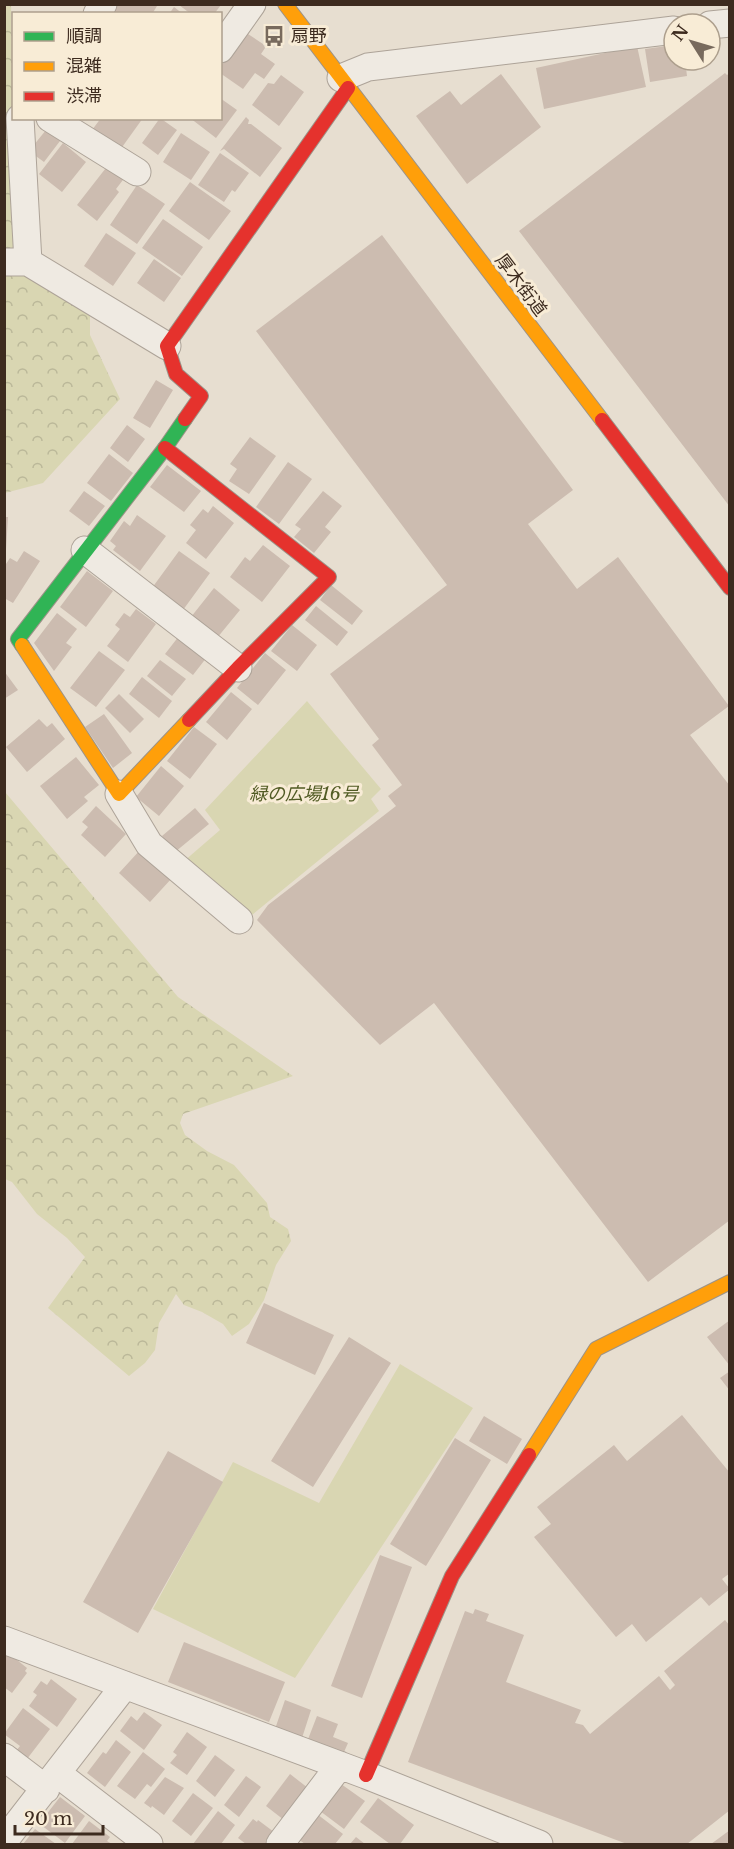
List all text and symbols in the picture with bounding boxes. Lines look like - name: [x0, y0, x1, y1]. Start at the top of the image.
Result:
- legend: [12, 12, 222, 120]
- north arrow: [662, 12, 722, 72]
- text: N: [668, 21, 693, 45]
- bus stop icon: 扇野: [262, 24, 286, 48]
- text: 順調: [66, 25, 102, 47]
- place label: 扇野: [291, 25, 327, 47]
- text: 混雑: [66, 55, 102, 77]
- text: 渋滞: [66, 85, 102, 107]
- street label: 厚木街道: [491, 250, 551, 320]
- park label: 緑の広場16号: [249, 783, 361, 805]
- scale bar: [15, 1798, 104, 1836]
- text: 20 m: [24, 1808, 72, 1830]

